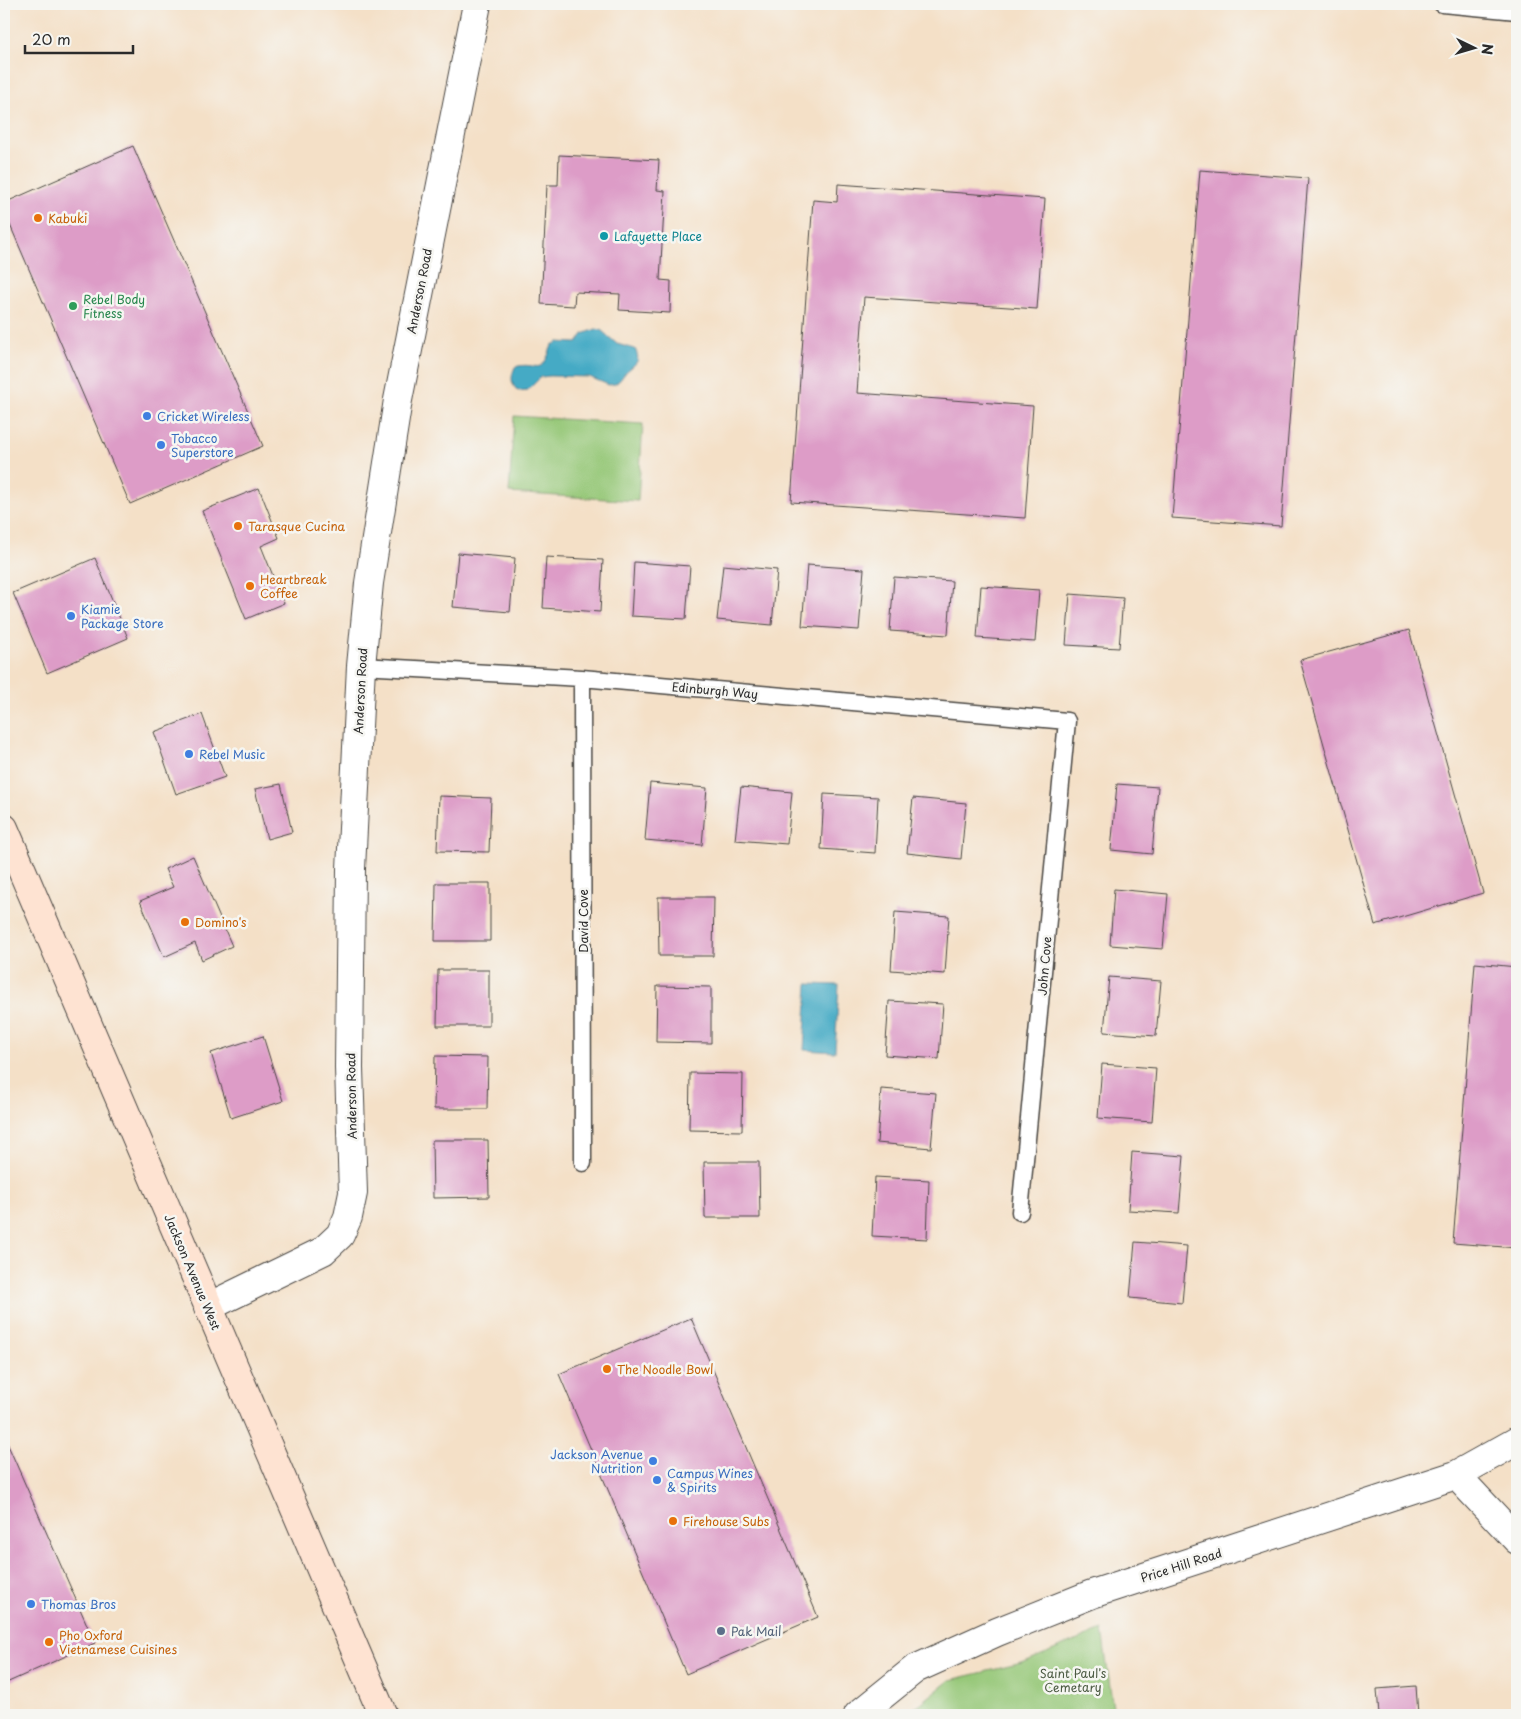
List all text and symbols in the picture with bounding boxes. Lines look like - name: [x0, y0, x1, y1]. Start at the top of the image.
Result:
- scale bar: [25, 22, 132, 54]
- north arrow: [1448, 22, 1498, 72]
- text: 20 m: [32, 27, 71, 50]
- text: N: [1477, 43, 1498, 56]
- place label: Kabuki: [48, 209, 87, 227]
- marker: Kabuki: [32, 212, 44, 224]
- place label: Lafayette Place: [614, 227, 702, 245]
- marker: Lafayette Place: [598, 230, 610, 242]
- street label: Anderson Road: [402, 247, 436, 335]
- place label: Rebel Body Fitness: [83, 290, 145, 322]
- marker: Rebel Body Fitness: [67, 300, 79, 312]
- place label: Cricket Wireless: [157, 407, 250, 425]
- marker: Cricket Wireless: [141, 410, 153, 422]
- place label: Tobacco Superstore: [171, 429, 234, 461]
- marker: Tobacco Superstore: [155, 439, 167, 451]
- place label: Tarasque Cucina: [248, 517, 346, 535]
- marker: Tarasque Cucina: [232, 520, 244, 532]
- place label: Heartbreak Coffee: [260, 570, 327, 602]
- marker: Heartbreak Coffee: [244, 580, 256, 592]
- place label: Kiamie Package Store: [81, 600, 164, 632]
- marker: Kiamie Package Store: [65, 610, 77, 622]
- street label: Anderson Road: [349, 647, 371, 735]
- street label: Edinburgh Way: [671, 677, 759, 703]
- place label: Rebel Music: [199, 745, 265, 763]
- marker: Rebel Music: [183, 748, 195, 760]
- street label: David Cove: [574, 889, 592, 953]
- place label: Domino's: [195, 913, 247, 931]
- marker: Domino's: [179, 916, 191, 928]
- street label: John Cove: [1032, 936, 1056, 996]
- street label: Anderson Road: [341, 1052, 361, 1140]
- street label: Jackson Avenue West: [160, 1211, 226, 1333]
- place label: The Noodle Bowl: [617, 1360, 714, 1378]
- marker: The Noodle Bowl: [601, 1363, 613, 1375]
- place label: Jackson Avenue Nutrition: [550, 1445, 643, 1477]
- marker: Jackson Avenue Nutrition: [647, 1455, 659, 1467]
- place label: Campus Wines & Spirits: [667, 1464, 754, 1496]
- marker: Campus Wines & Spirits: [651, 1474, 663, 1486]
- place label: Firehouse Subs: [683, 1512, 770, 1530]
- marker: Firehouse Subs: [667, 1515, 679, 1527]
- street label: Price Hill Road: [1138, 1543, 1224, 1587]
- place label: Thomas Bros: [41, 1595, 117, 1613]
- marker: Thomas Bros: [25, 1598, 37, 1610]
- place label: Pak Mail: [731, 1622, 782, 1640]
- marker: Pak Mail: [715, 1625, 727, 1637]
- place label: Pho Oxford Vietnamese Cuisines: [59, 1626, 178, 1658]
- marker: Pho Oxford Vietnamese Cuisines: [43, 1636, 55, 1648]
- park label: Saint Paul's Cemetary: [1040, 1664, 1107, 1696]

